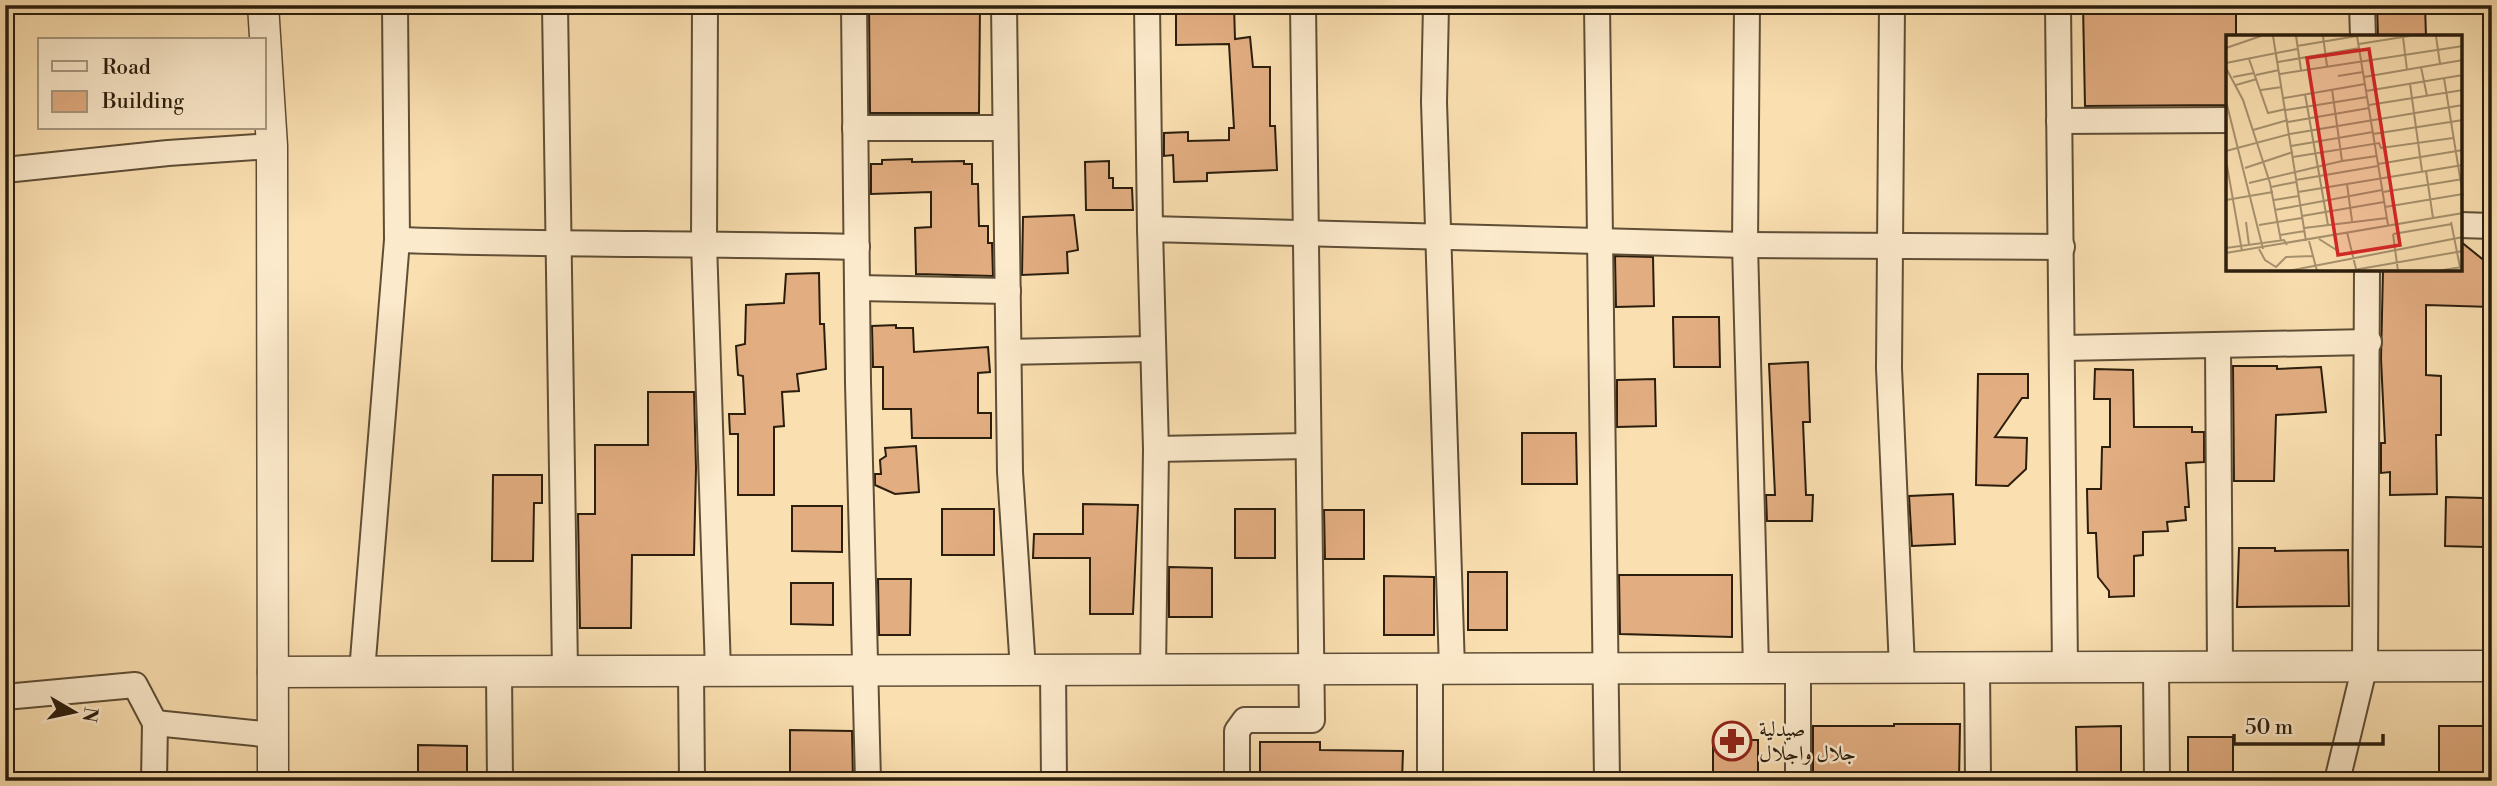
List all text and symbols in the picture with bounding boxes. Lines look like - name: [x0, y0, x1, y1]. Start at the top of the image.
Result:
- inset map: [2226, 35, 2462, 271]
- legend: [38, 38, 266, 130]
- text: Road: [102, 55, 151, 81]
- text: Building: [101, 89, 184, 115]
- north arrow: [38, 678, 108, 748]
- scale bar: [2234, 702, 2383, 746]
- text: N: [77, 705, 103, 724]
- text: 50 m: [2245, 715, 2293, 741]
- place label: صيدلية جلال واجلال: [1759, 717, 1856, 767]
- pharmacy icon: صيدلية جلال واجلال: [1711, 720, 1753, 762]

